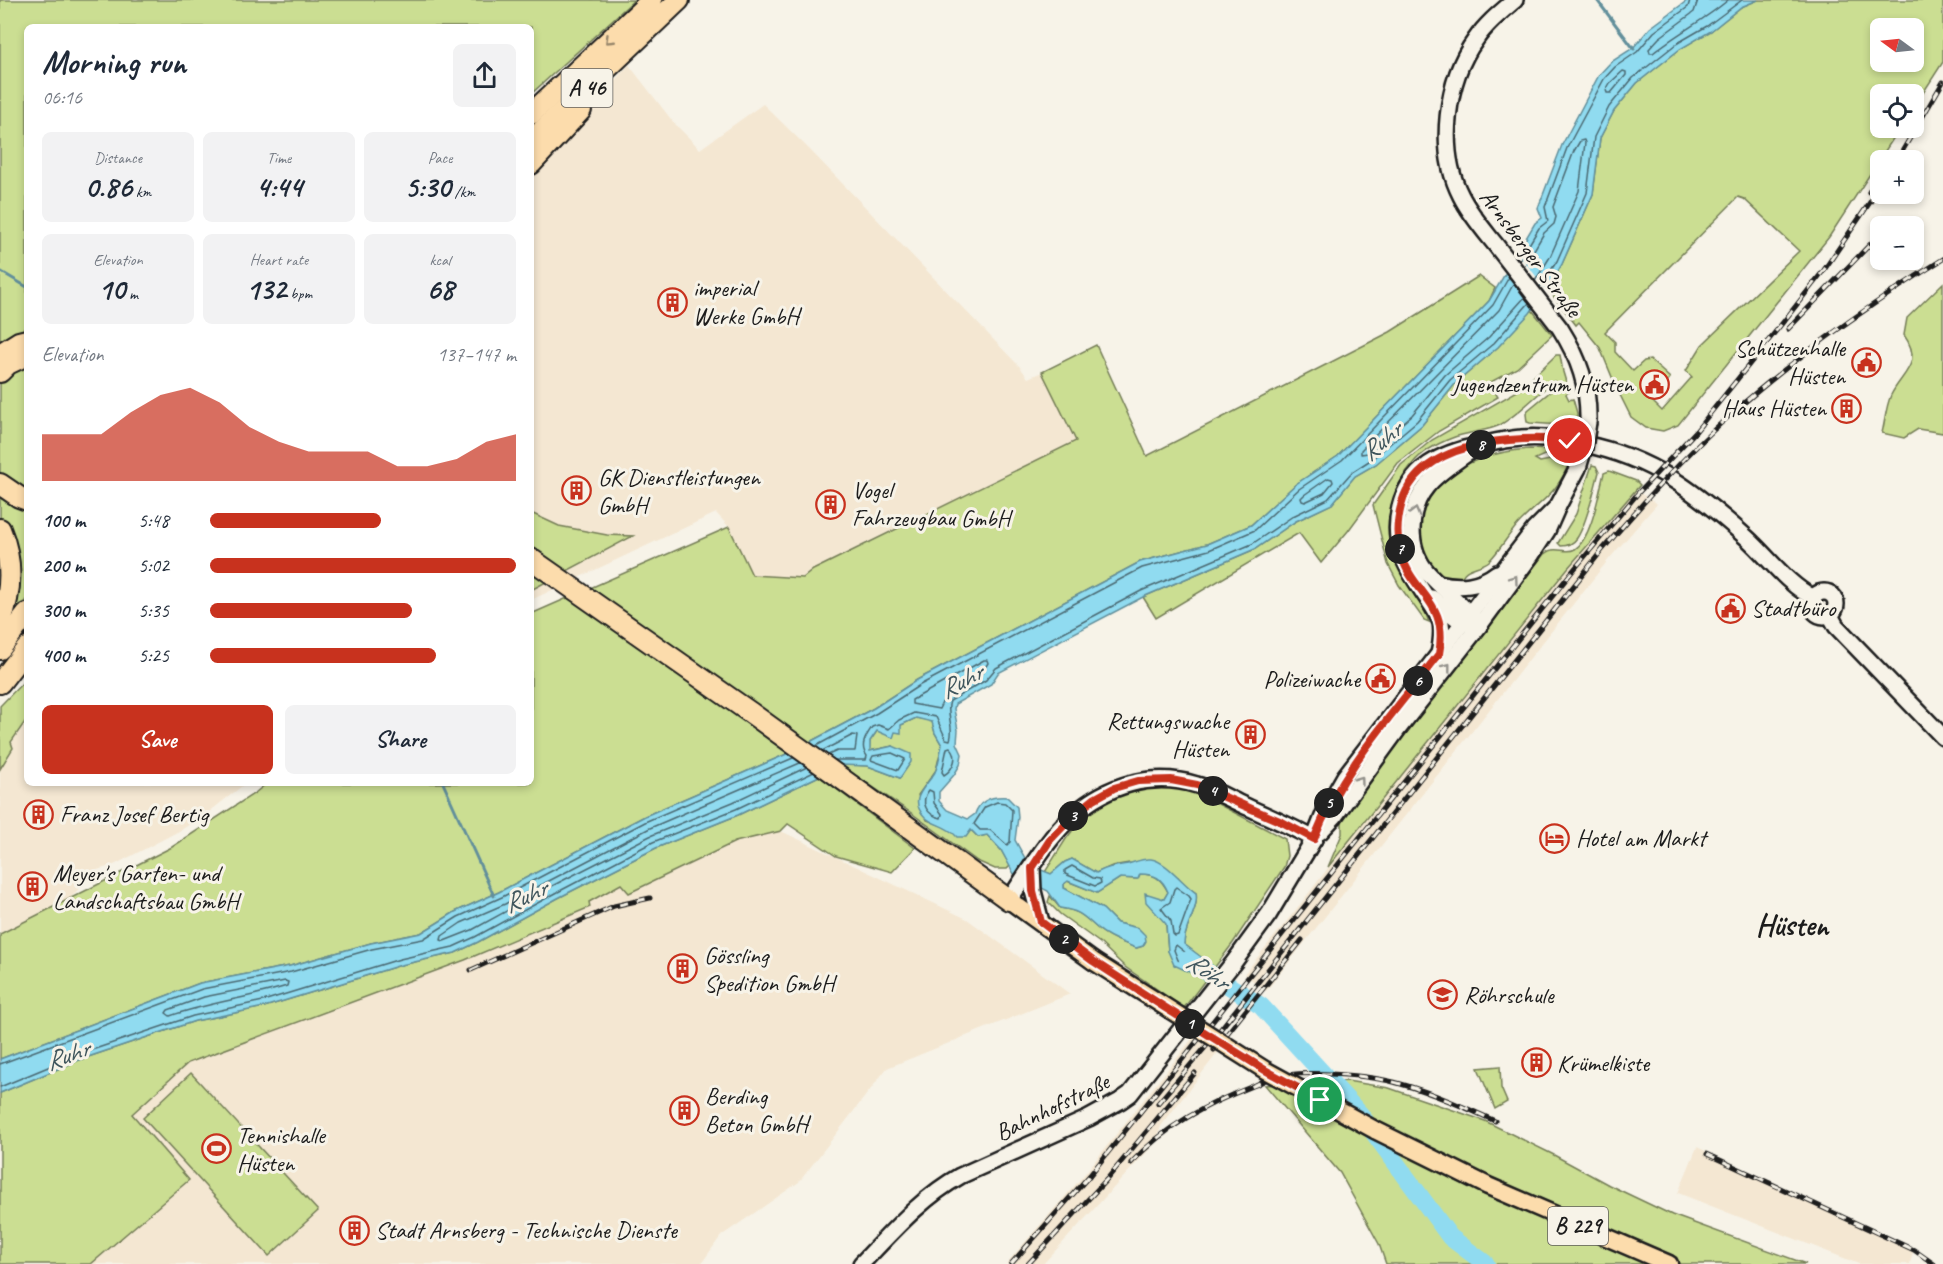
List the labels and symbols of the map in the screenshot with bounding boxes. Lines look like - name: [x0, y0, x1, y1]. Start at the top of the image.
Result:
- north arrow: [1870, 18, 1924, 72]
- one-way arrow: [606, 33, 617, 44]
- road number: A 46: [562, 69, 612, 107]
- street label: Arnsberger Straße: [1473, 183, 1590, 325]
- place label: imperial Werke GmbH: [693, 273, 803, 331]
- building icon: imperial Werke GmbH: [656, 286, 688, 318]
- place label: Schützenhalle Hüsten: [1735, 333, 1847, 391]
- public building icon: Schützenhalle Hüsten: [1850, 346, 1882, 378]
- public building icon: Jugendzentrum Hüsten: [1638, 368, 1670, 400]
- place label: Jugendzentrum Hüsten: [1450, 369, 1634, 399]
- building icon: Haus Hüsten: [1831, 392, 1863, 424]
- place label: Haus Hüsten: [1722, 393, 1827, 423]
- water label: Ruhr: [1353, 412, 1411, 468]
- pin: [1544, 415, 1595, 466]
- pin: 8: [1466, 430, 1496, 460]
- place label: GK Dienstleistungen GmbH: [598, 462, 761, 520]
- building icon: GK Dienstleistungen GmbH: [561, 475, 593, 507]
- place label: Vogel Fahrzeugbau GmbH: [852, 475, 1013, 533]
- building icon: Vogel Fahrzeugbau GmbH: [815, 488, 847, 520]
- one-way arrow: [1408, 507, 1420, 518]
- pin: 7: [1385, 534, 1415, 564]
- one-way arrow: [1507, 575, 1518, 586]
- public building icon: Stadtbüro: [1714, 592, 1746, 624]
- place label: Stadtbüro: [1751, 593, 1837, 623]
- water label: Ruhr: [934, 654, 991, 706]
- public building icon: Polizeiwache: [1365, 663, 1397, 695]
- one-way arrow: [1439, 663, 1450, 674]
- place label: Polizeiwache: [1263, 664, 1362, 694]
- pin: 6: [1403, 666, 1433, 696]
- place label: Rettungswache Hüsten: [1107, 706, 1231, 764]
- building icon: Rettungswache Hüsten: [1234, 719, 1266, 751]
- pin: 4: [1198, 776, 1228, 806]
- one-way arrow: [1353, 776, 1364, 787]
- pin: 5: [1314, 788, 1344, 818]
- building icon: Franz Josef Bertig: [23, 798, 55, 830]
- place label: Franz Josef Bertig: [60, 799, 211, 829]
- pin: 3: [1058, 801, 1088, 831]
- hotel icon: Hotel am Markt: [1539, 822, 1571, 854]
- place label: Hotel am Markt: [1576, 823, 1709, 853]
- place label: Meyer's Garten- und Landschaftsbau GmbH: [53, 858, 242, 916]
- water label: Ruhr: [498, 870, 555, 920]
- building icon: Meyer's Garten- und Landschaftsbau GmbH: [16, 871, 48, 903]
- district label: Hüsten: [1756, 906, 1830, 944]
- pin: 2: [1049, 924, 1079, 954]
- place label: Gössling Spedition GmbH: [704, 940, 838, 998]
- water label: Röhr: [1180, 945, 1239, 999]
- building icon: Gössling Spedition GmbH: [667, 953, 699, 985]
- school or university icon: Röhrschule: [1427, 979, 1459, 1011]
- place label: Röhrschule: [1464, 980, 1556, 1010]
- pin: 1: [1175, 1009, 1205, 1039]
- water label: Ruhr: [41, 1031, 97, 1078]
- building icon: Krümelkiste: [1520, 1047, 1552, 1079]
- place label: Krümelkiste: [1557, 1048, 1651, 1078]
- street label: Bahnhofstraße: [990, 1066, 1116, 1147]
- pin: [1294, 1074, 1345, 1125]
- place label: Berding Beton GmbH: [705, 1081, 812, 1139]
- building icon: Berding Beton GmbH: [668, 1094, 700, 1126]
- place label: Tennishalle Hüsten: [237, 1120, 327, 1178]
- sports icon: Tennishalle Hüsten: [200, 1133, 232, 1165]
- road number: B 229: [1548, 1207, 1608, 1245]
- building icon: Stadt Arnsberg - Technische Dienste: [338, 1214, 370, 1246]
- place label: Stadt Arnsberg - Technische Dienste: [375, 1215, 679, 1245]

